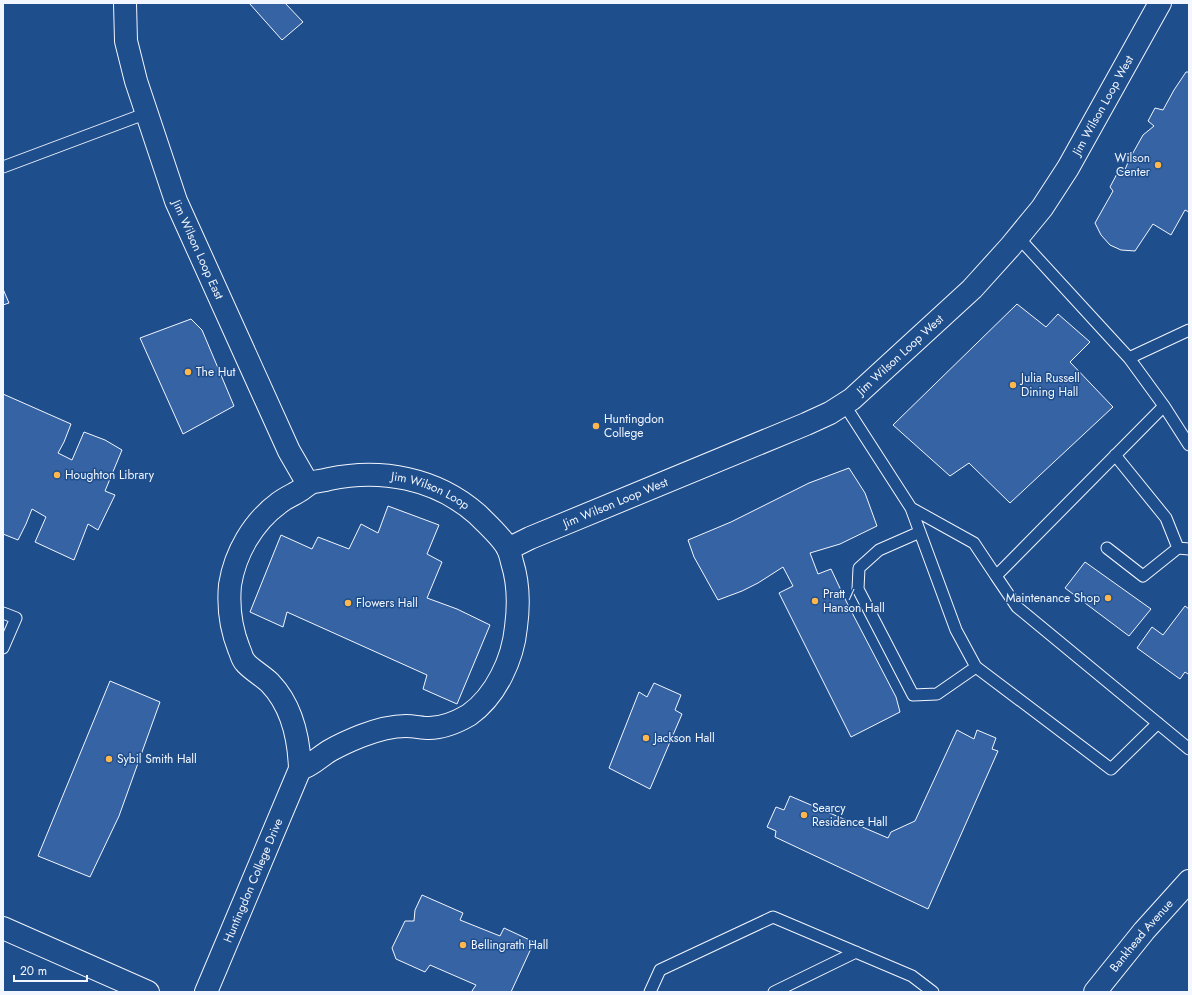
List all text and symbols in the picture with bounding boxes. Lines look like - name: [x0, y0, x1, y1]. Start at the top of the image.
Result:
- street label: Jim Wilson Loop West: [1067, 52, 1138, 160]
- place label: Wilson Center: [1115, 149, 1151, 181]
- marker: Wilson Center: [1153, 160, 1163, 170]
- street label: Jim Wilson Loop East: [167, 195, 228, 302]
- street label: Jim Wilson Loop West: [851, 310, 948, 401]
- place label: The Hut: [196, 363, 236, 381]
- marker: The Hut: [183, 367, 193, 377]
- place label: Julia Russell Dining Hall: [1019, 369, 1080, 401]
- marker: Julia Russell Dining Hall: [1008, 380, 1018, 390]
- place label: Huntingdon College: [604, 410, 664, 442]
- marker: Huntingdon College: [591, 421, 601, 431]
- place label: Houghton Library: [65, 466, 155, 484]
- street label: Jim Wilson Loop: [388, 467, 473, 514]
- marker: Houghton Library: [52, 470, 62, 480]
- street label: Jim Wilson Loop West: [558, 473, 671, 533]
- place label: Pratt / Hanson Hall: [823, 585, 885, 617]
- place label: Maintenance Shop: [1006, 589, 1100, 607]
- marker: Maintenance Shop: [1103, 593, 1113, 603]
- place label: Flowers Hall: [356, 594, 418, 612]
- marker: Pratt / Hanson Hall: [810, 596, 820, 606]
- marker: Flowers Hall: [343, 598, 353, 608]
- place label: Jackson Hall: [652, 729, 715, 747]
- marker: Jackson Hall: [641, 733, 651, 743]
- place label: Sybil Smith Hall: [117, 750, 197, 768]
- marker: Sybil Smith Hall: [104, 754, 114, 764]
- place label: Searcy Residence Hall: [812, 799, 888, 831]
- marker: Searcy Residence Hall: [799, 810, 809, 820]
- street label: Huntingdon College Drive: [219, 815, 287, 946]
- street label: Bankhead Avenue: [1105, 895, 1177, 976]
- place label: Bellingrath Hall: [471, 936, 548, 954]
- marker: Bellingrath Hall: [458, 940, 468, 950]
- scale bar: [14, 957, 87, 983]
- text: 20 m: [20, 962, 47, 980]

